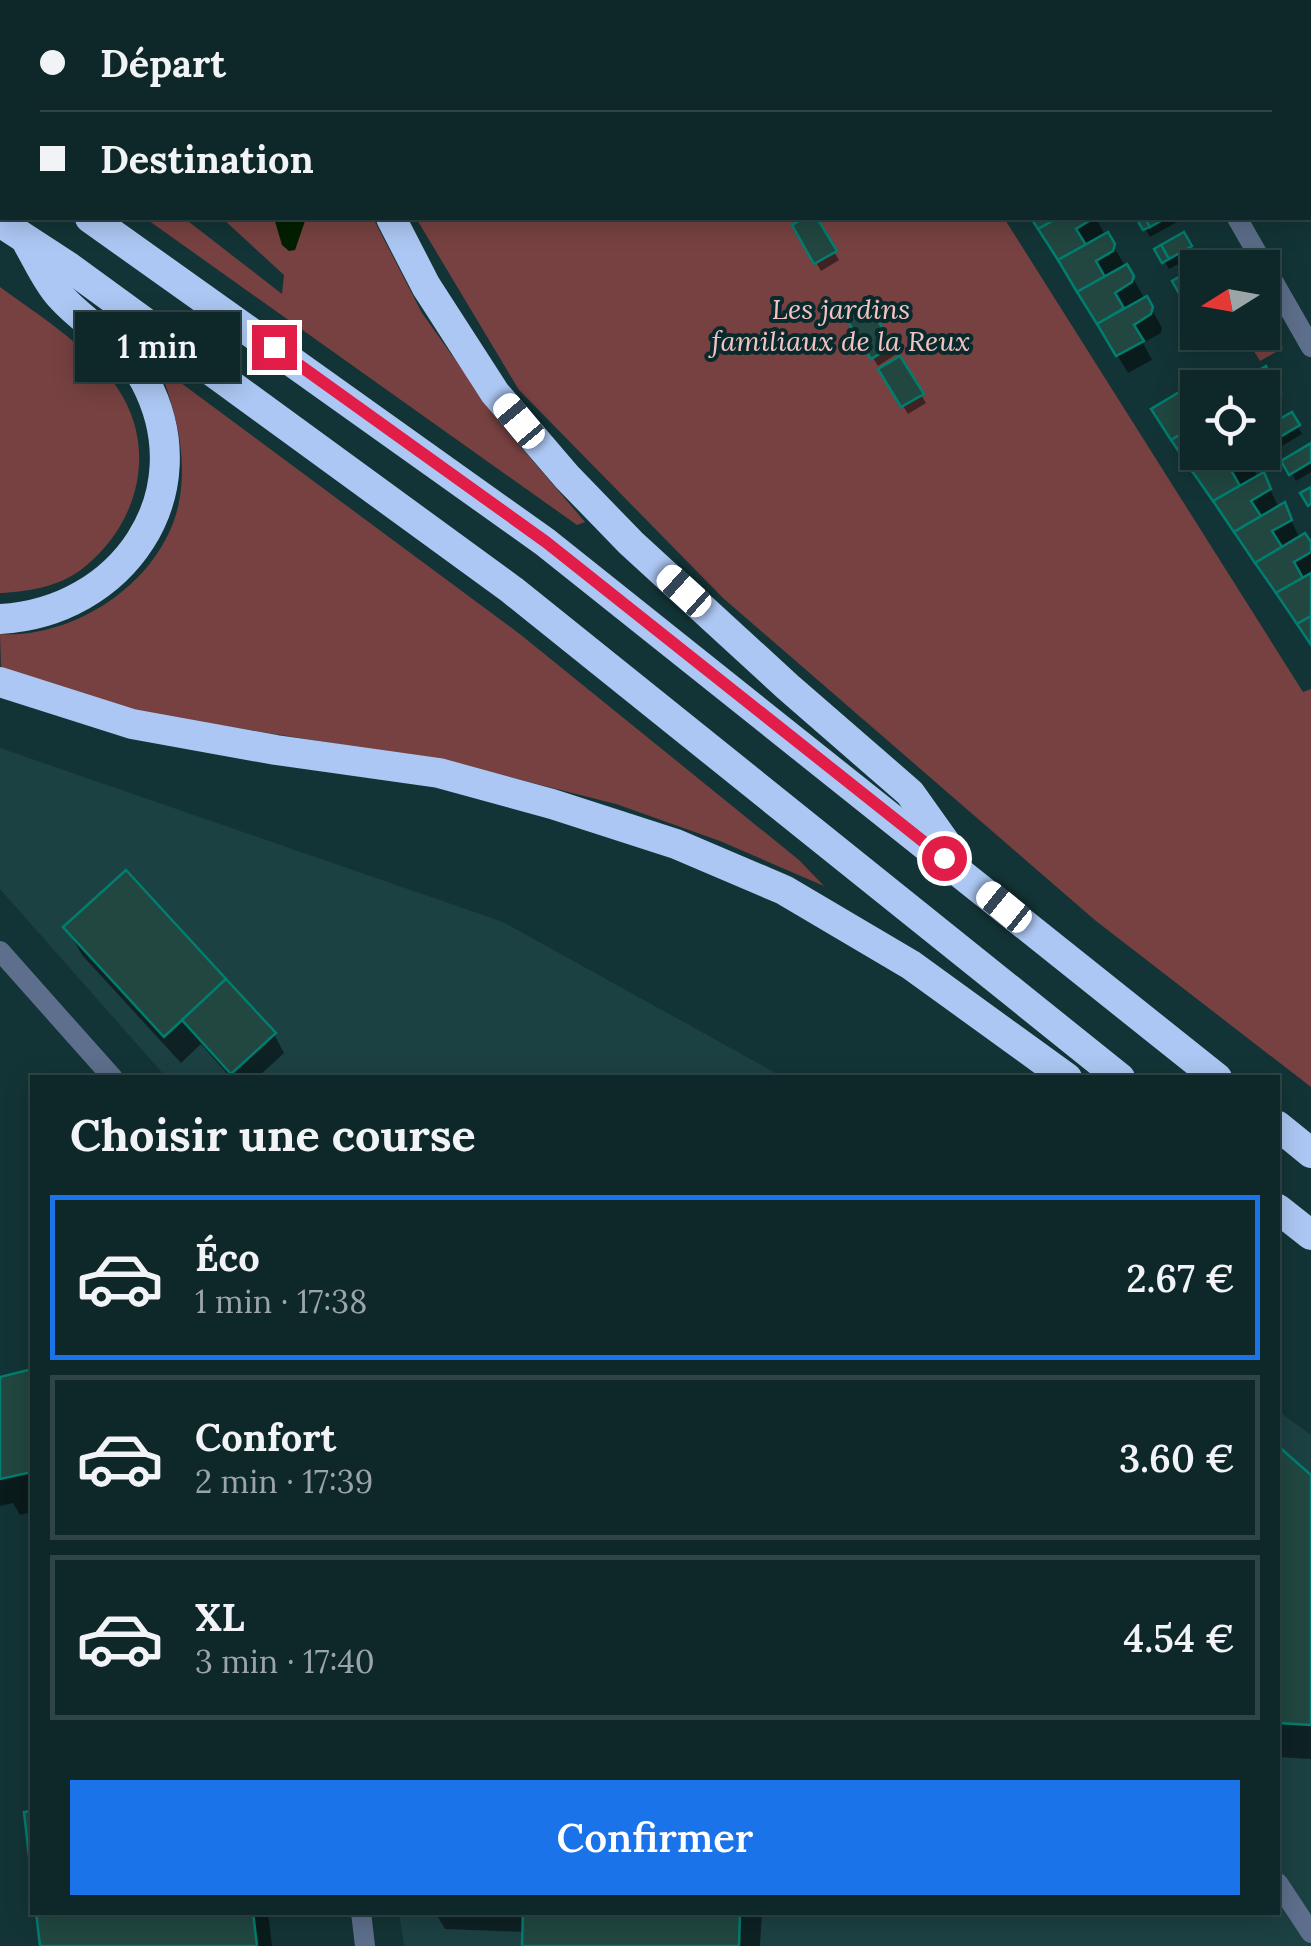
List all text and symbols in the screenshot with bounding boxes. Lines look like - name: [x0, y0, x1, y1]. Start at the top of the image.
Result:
- text: Départ: [100, 39, 226, 87]
- text: Destination: [100, 135, 314, 183]
- north arrow: [1180, 250, 1280, 350]
- map controls: [1180, 250, 1280, 470]
- park label: Les jardins familiaux de la Reux: [708, 291, 970, 359]
- callout: 1 min: [74, 312, 239, 382]
- route end: [252, 325, 297, 370]
- text: 1 min: [117, 326, 198, 367]
- button: locate: [1180, 370, 1280, 470]
- car: [488, 388, 550, 454]
- car: [652, 560, 716, 622]
- route start: [922, 836, 967, 881]
- car: [971, 876, 1037, 938]
- text: Choisir une course: [70, 1106, 476, 1163]
- icon: car: [75, 1233, 165, 1323]
- text: Éco: [195, 1233, 260, 1281]
- text: 2.67 €: [1126, 1254, 1235, 1302]
- text: 1 min · 17:38: [195, 1281, 367, 1322]
- icon: car: [75, 1413, 165, 1503]
- text: Confort: [195, 1413, 336, 1461]
- text: 3.60 €: [1119, 1434, 1235, 1482]
- text: 2 min · 17:39: [195, 1461, 373, 1502]
- icon: car: [75, 1593, 165, 1683]
- text: XL: [195, 1593, 245, 1641]
- text: 4.54 €: [1124, 1614, 1235, 1662]
- text: 3 min · 17:40: [195, 1641, 375, 1682]
- button: Confirmer: [70, 1780, 1240, 1895]

